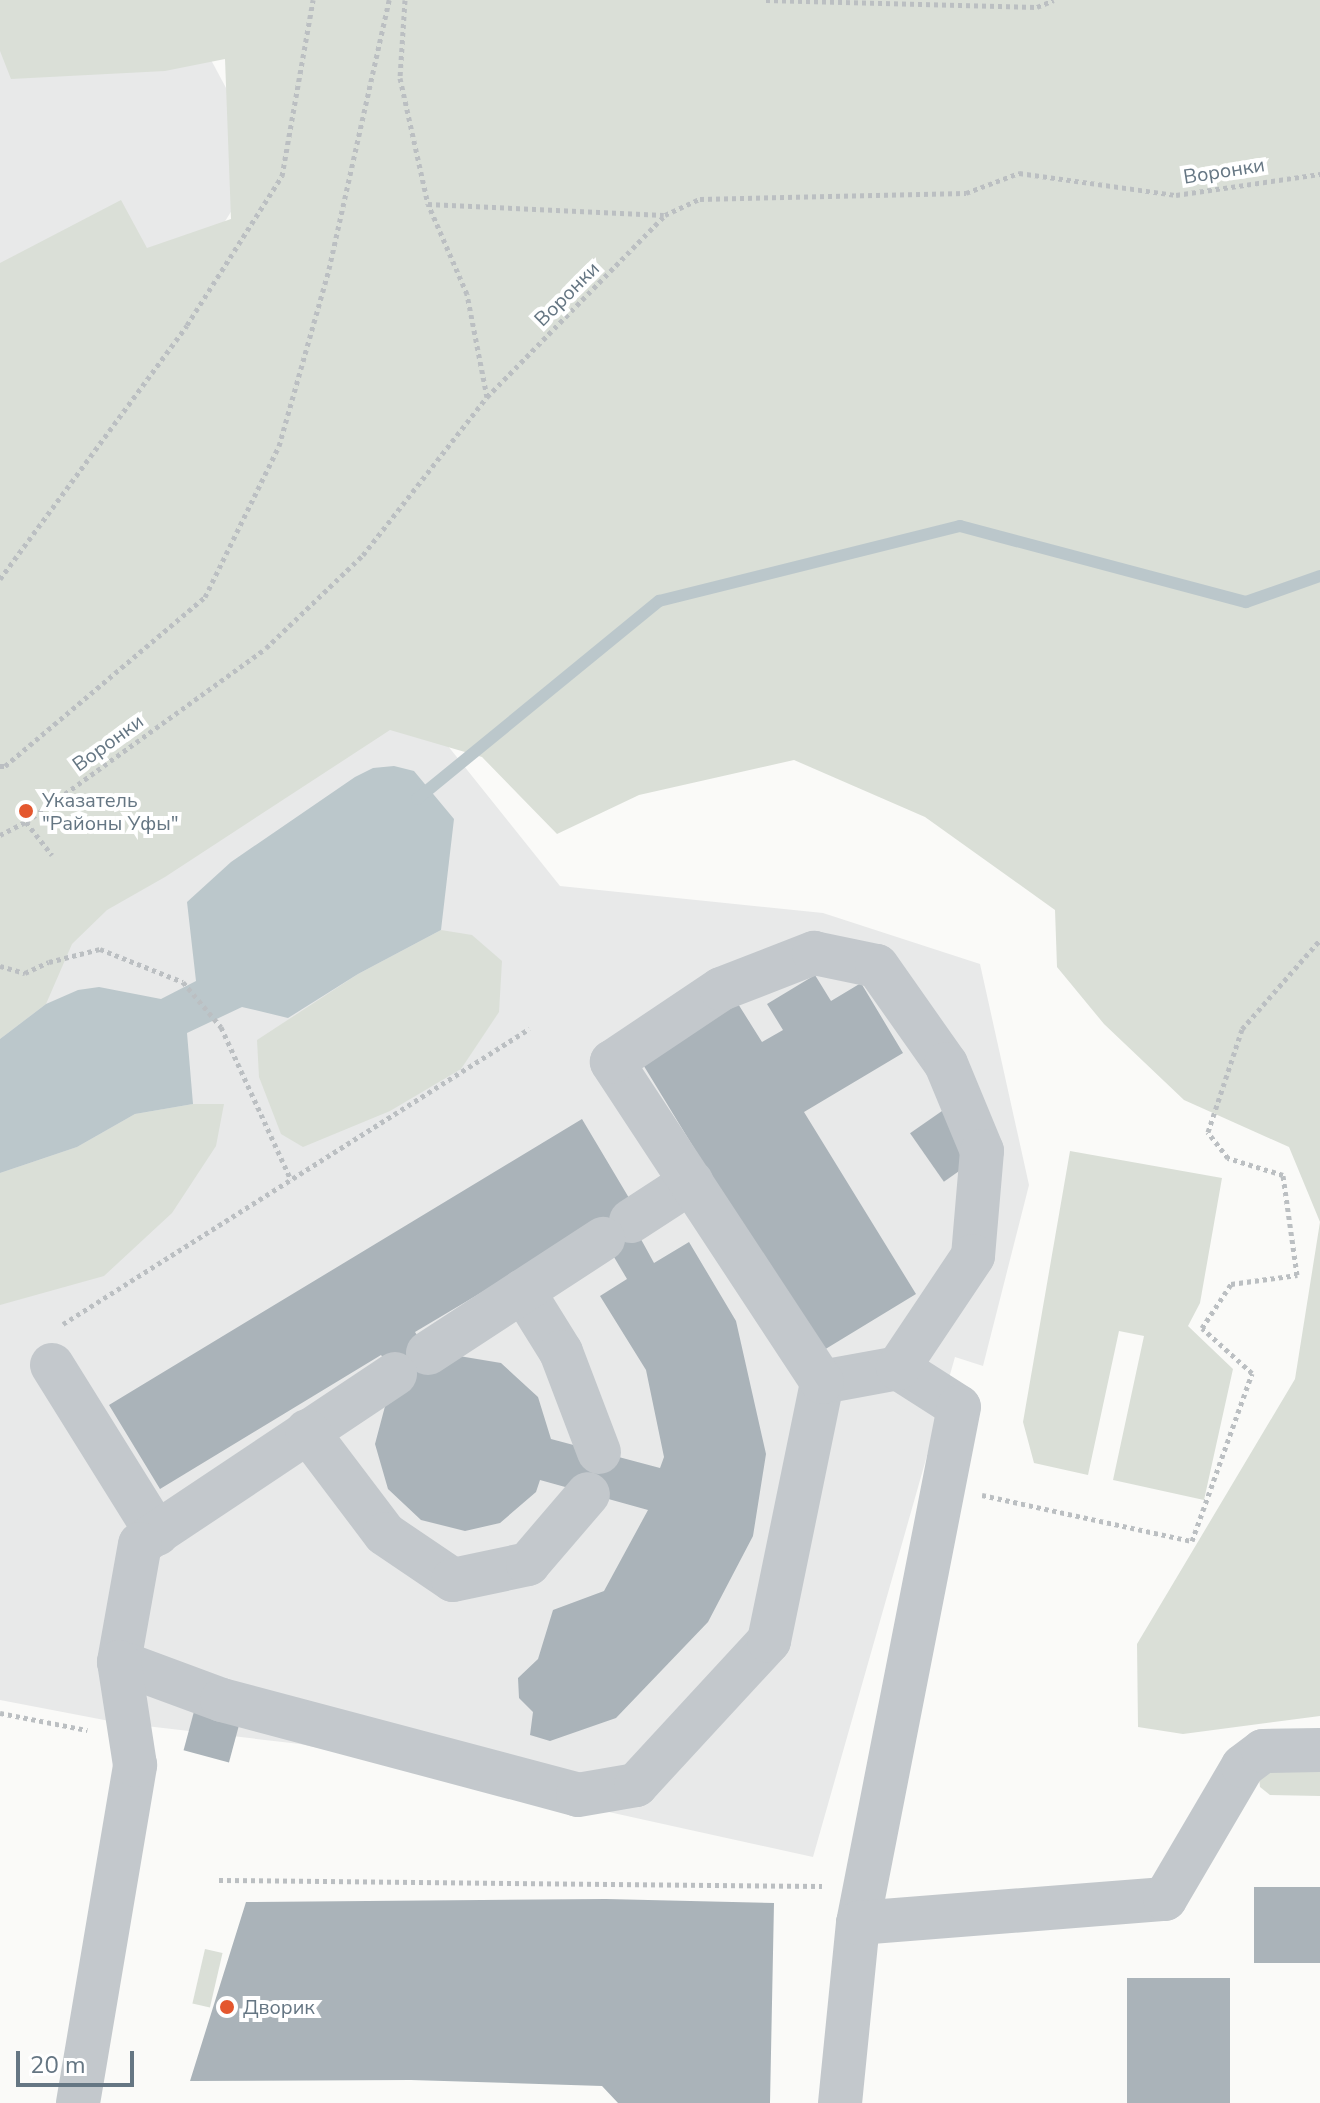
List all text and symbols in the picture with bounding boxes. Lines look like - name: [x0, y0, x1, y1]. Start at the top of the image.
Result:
- street label: Воронки: [1182, 153, 1266, 189]
- street label: Воронки: [530, 257, 604, 331]
- street label: Воронки: [68, 709, 148, 777]
- place label: Указатель "Районы Уфы": [42, 788, 179, 835]
- marker: Указатель "Районы Уфы": [17, 802, 35, 820]
- place label: Дворик: [243, 1995, 315, 2019]
- marker: Дворик: [218, 1998, 236, 2016]
- scale bar: [20, 2035, 138, 2085]
- text: 20 m: [30, 2049, 86, 2081]

